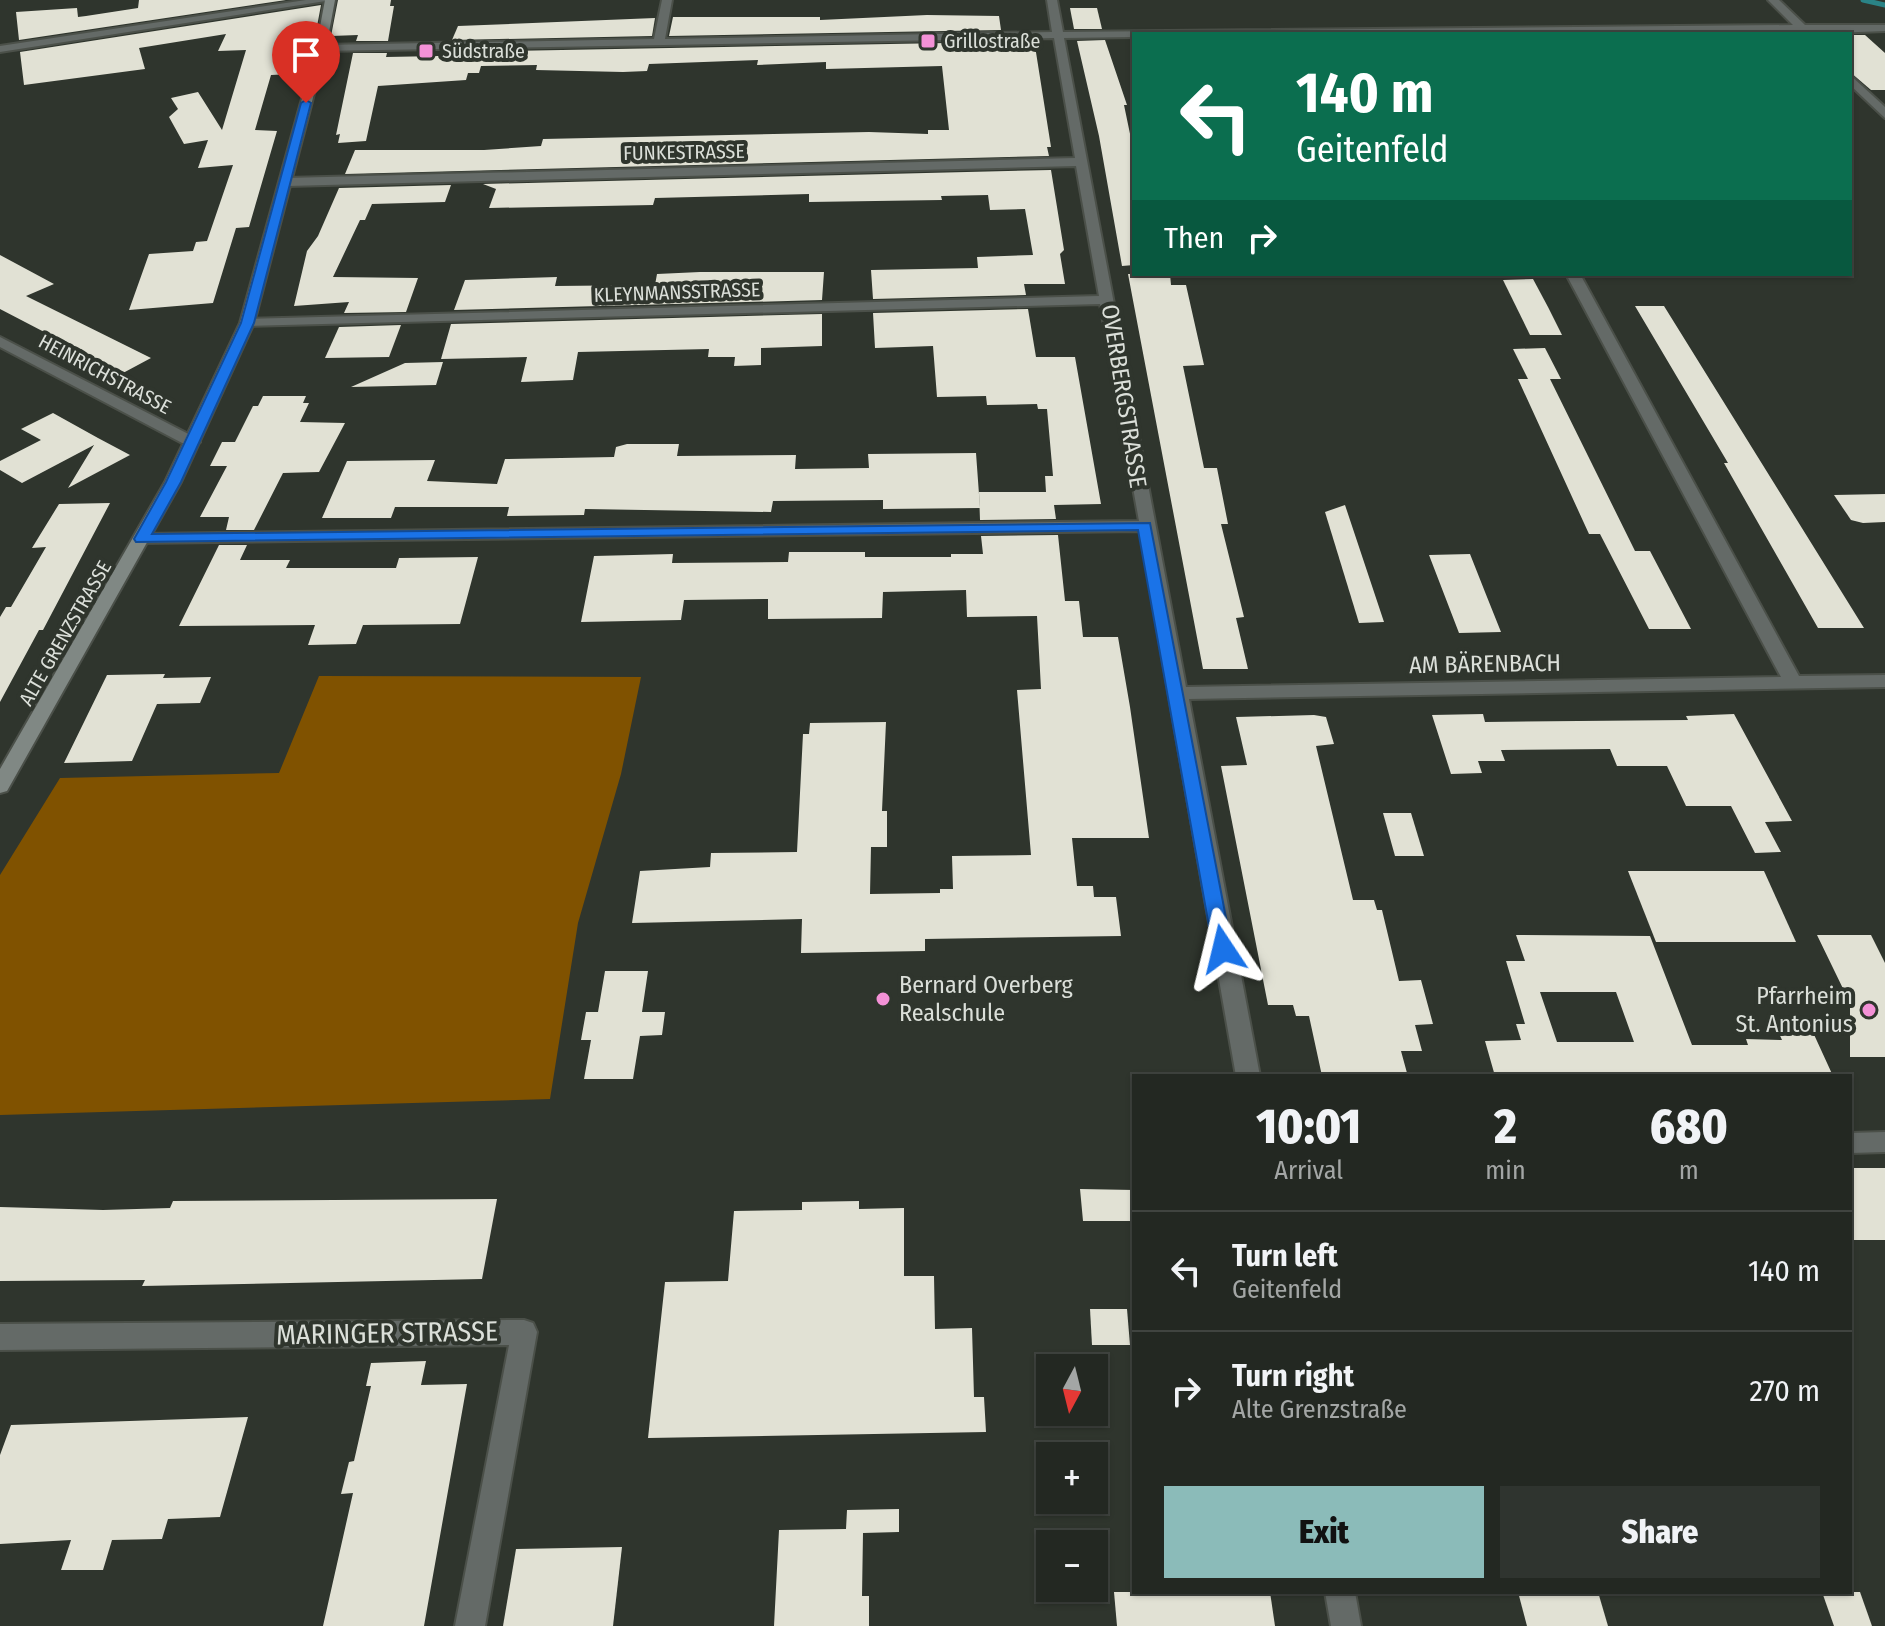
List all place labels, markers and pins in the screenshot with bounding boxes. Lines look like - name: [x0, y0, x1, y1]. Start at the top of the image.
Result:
- pin: [272, 21, 340, 103]
- place label: Grillostraße: [944, 29, 1040, 53]
- marker: Grillostraße: [919, 32, 937, 50]
- place label: Südstraße: [442, 39, 525, 63]
- marker: Südstraße: [417, 42, 435, 60]
- place label: Bernard Overberg Realschule: [899, 971, 1074, 1027]
- place label: Pfarrheim St. Antonius: [1736, 982, 1853, 1038]
- marker: Bernard Overberg Realschule: [874, 990, 892, 1008]
- marker: Pfarrheim St. Antonius: [1860, 1001, 1878, 1019]

